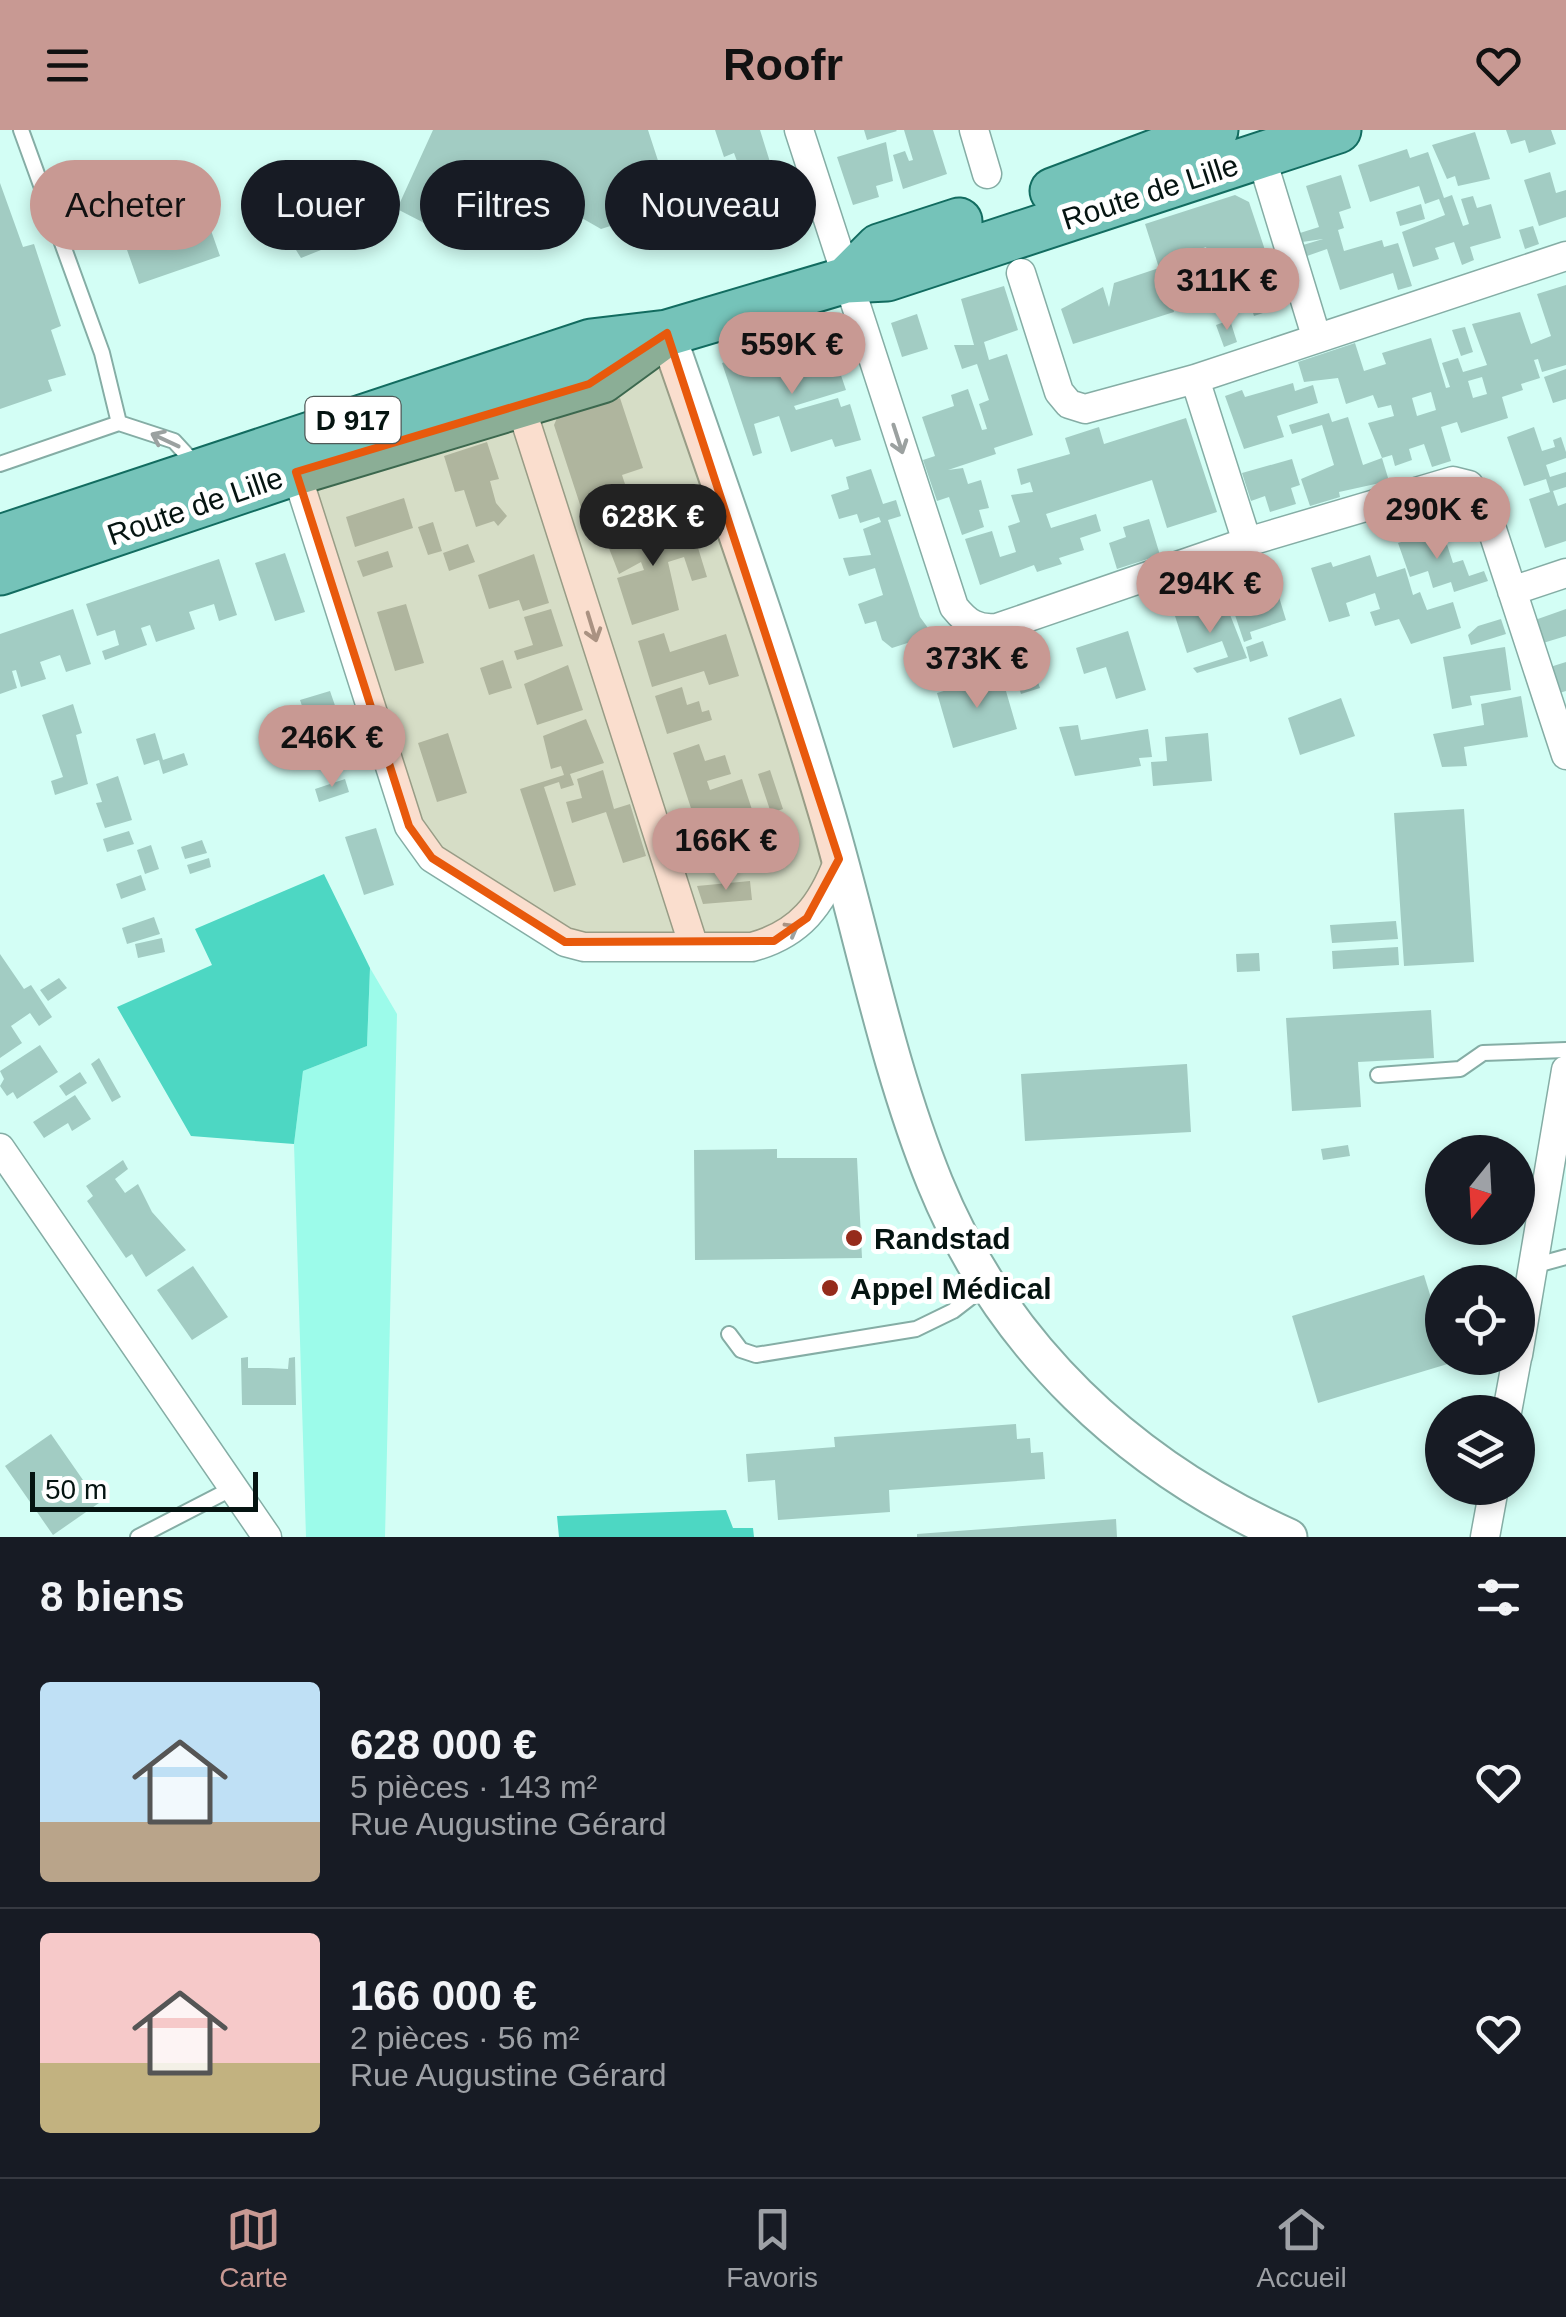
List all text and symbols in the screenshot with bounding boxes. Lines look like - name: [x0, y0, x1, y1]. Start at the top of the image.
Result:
- icon: menu: [40, 38, 95, 93]
- icon: heart: [1471, 38, 1526, 93]
- text: Roofr: [723, 39, 843, 90]
- street label: Route de Lille: [1058, 148, 1242, 236]
- chip: Acheter: [30, 160, 221, 250]
- chip: Louer: [241, 160, 400, 250]
- chip: Filtres: [420, 160, 585, 250]
- chip: Nouveau: [605, 160, 816, 250]
- pin: 311K €: [1146, 248, 1308, 333]
- text: 311K €: [1176, 262, 1278, 298]
- pin: 559K €: [711, 312, 873, 397]
- text: 559K €: [740, 326, 844, 362]
- road number: D 917: [306, 397, 400, 443]
- one-way arrow: [890, 422, 908, 454]
- one-way arrow: [150, 430, 180, 448]
- street label: Route de Lille: [103, 461, 287, 551]
- pin: 290K €: [1356, 477, 1518, 562]
- pin: 628K €: [572, 484, 734, 569]
- text: 290K €: [1385, 491, 1489, 527]
- text: 628K €: [601, 498, 705, 534]
- pin: 294K €: [1129, 551, 1291, 636]
- text: 294K €: [1158, 565, 1262, 601]
- one-way arrow: [584, 611, 602, 643]
- pin: 373K €: [896, 626, 1058, 711]
- text: 373K €: [925, 640, 1029, 676]
- pin: 246K €: [251, 705, 413, 790]
- text: 246K €: [280, 719, 384, 755]
- pin: 166K €: [645, 808, 807, 893]
- text: 166K €: [674, 822, 778, 858]
- one-way arrow: [770, 923, 799, 943]
- north arrow: [1425, 1135, 1535, 1245]
- map controls: [1425, 1135, 1535, 1505]
- place label: Randstad: [874, 1222, 1011, 1255]
- marker: Randstad: [843, 1227, 865, 1249]
- button: locate: [1425, 1265, 1535, 1375]
- place label: Appel Médical: [850, 1272, 1052, 1305]
- marker: Appel Médical: [819, 1277, 841, 1299]
- button: layers: [1425, 1395, 1535, 1505]
- scale bar: [30, 1467, 258, 1512]
- text: 50 m: [45, 1474, 107, 1505]
- icon: filters: [1471, 1570, 1526, 1625]
- text: 8 biens: [40, 1573, 185, 1620]
- text: 628 000 €: [350, 1721, 537, 1768]
- icon: home: [120, 1722, 240, 1842]
- icon: heart: [1471, 1755, 1526, 1810]
- text: 5 pièces · 143 m²: [350, 1769, 597, 1805]
- text: Rue Augustine Gérard: [350, 1806, 667, 1842]
- text: 166 000 €: [350, 1972, 537, 2019]
- icon: home: [120, 1973, 240, 2093]
- icon: heart: [1471, 2006, 1526, 2061]
- text: 2 pièces · 56 m²: [350, 2020, 579, 2056]
- text: Rue Augustine Gérard: [350, 2057, 667, 2093]
- tab: Carte: [219, 2202, 288, 2294]
- tab: Favoris: [726, 2202, 818, 2294]
- tab: Accueil: [1256, 2202, 1347, 2294]

